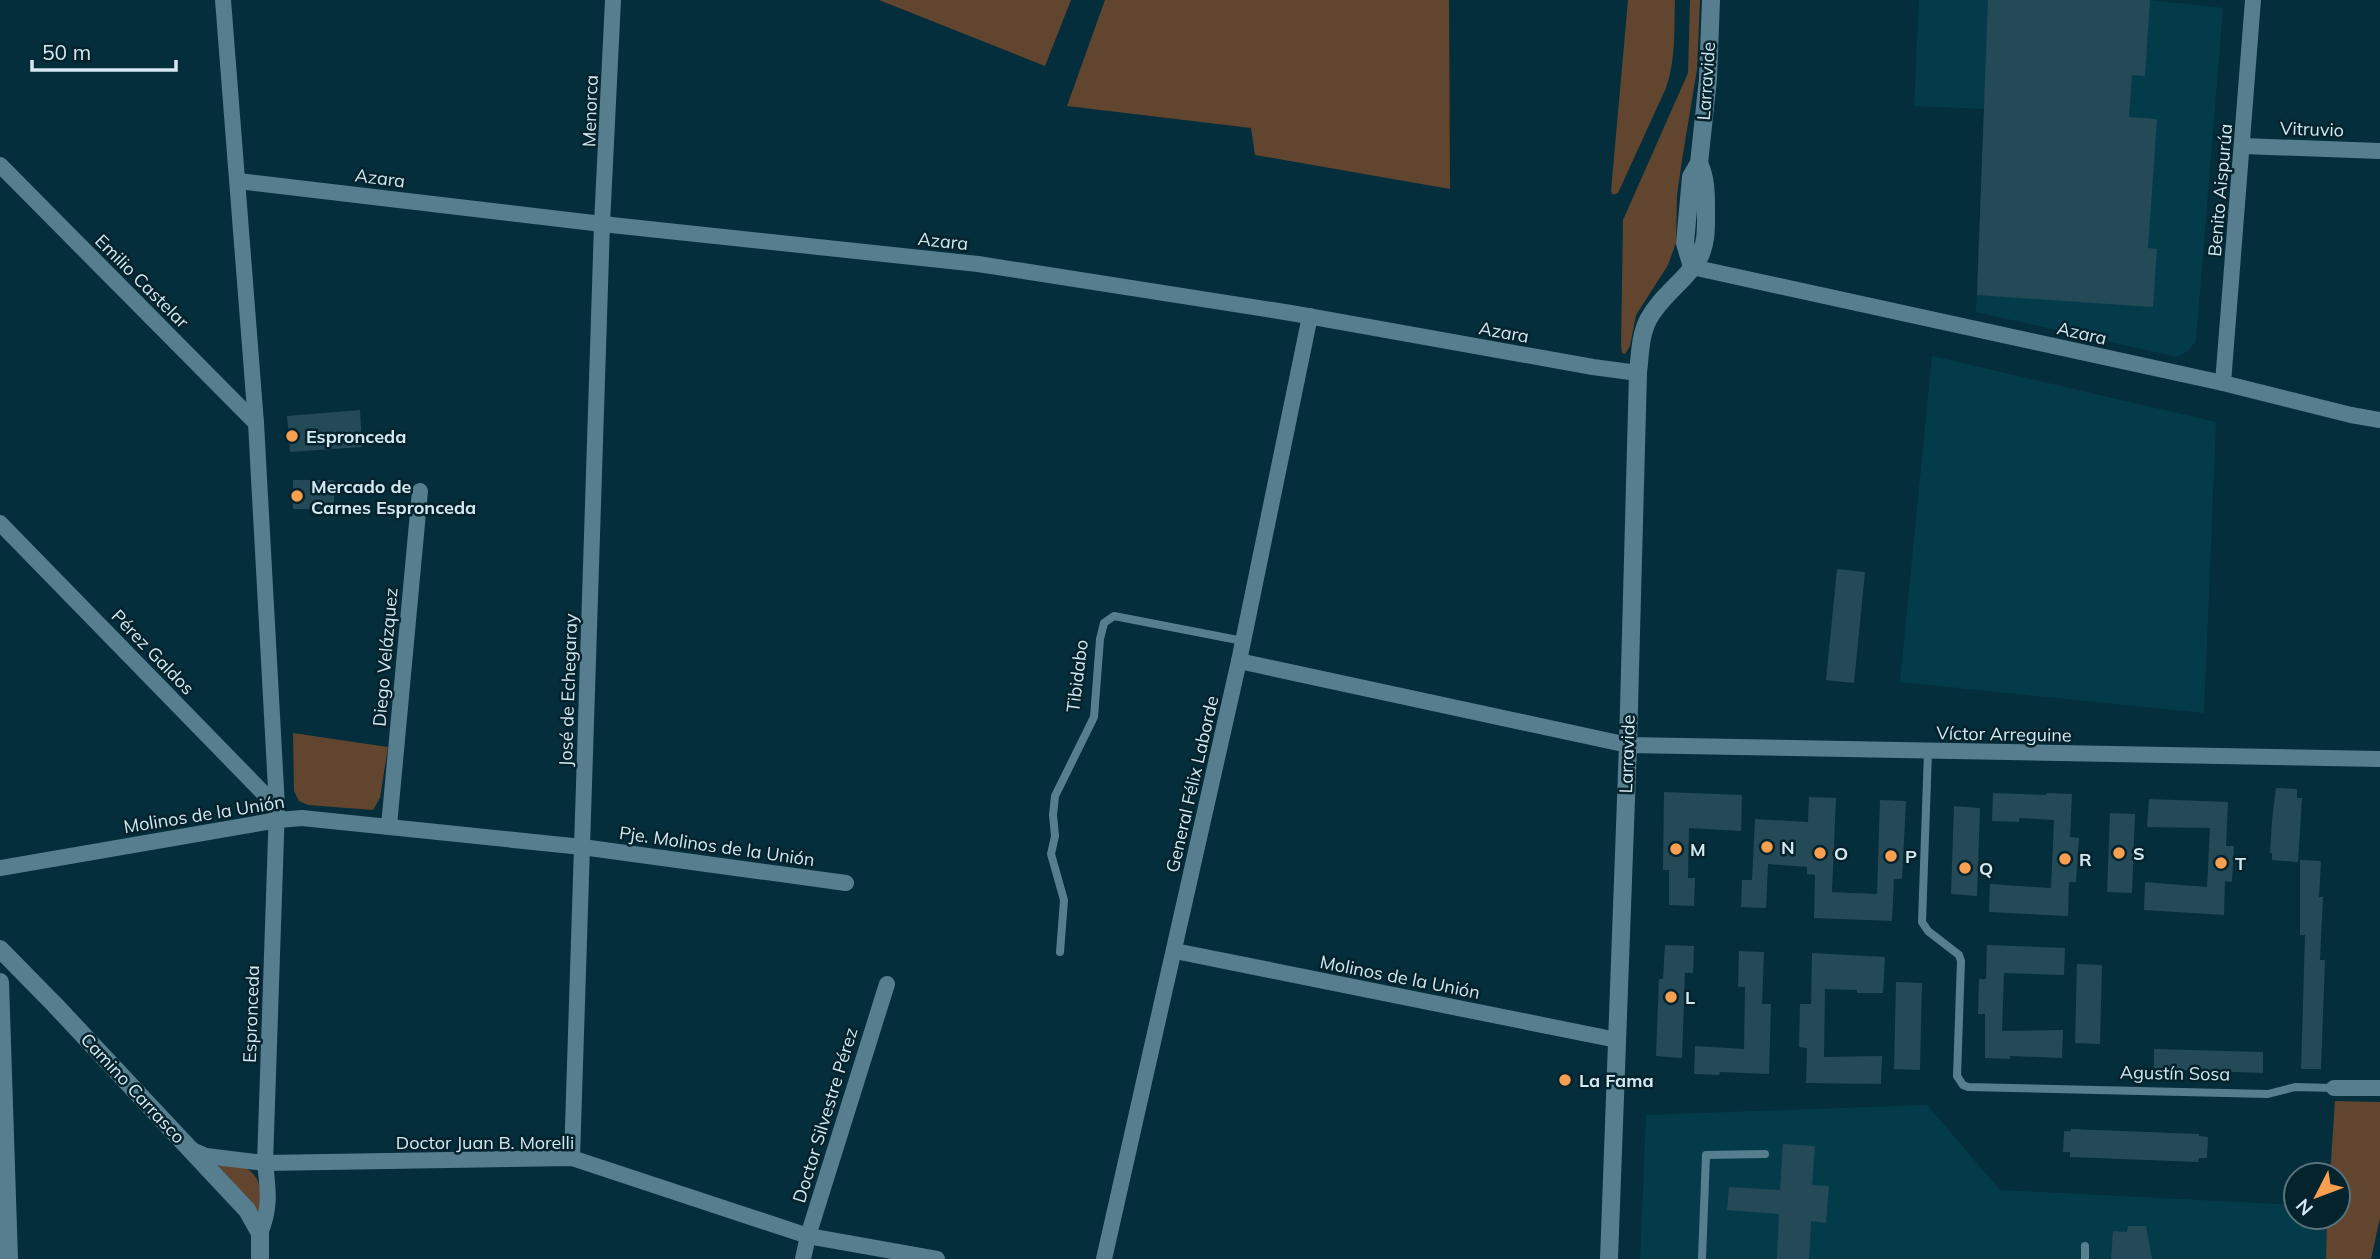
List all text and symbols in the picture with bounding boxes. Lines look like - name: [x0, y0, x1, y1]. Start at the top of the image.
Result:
- scale bar: [32, 28, 175, 72]
- text: 50 m: [42, 39, 91, 65]
- street label: Larravide: [1692, 41, 1720, 121]
- street label: Menorca: [577, 75, 603, 147]
- street label: Vitruvio: [2280, 116, 2344, 142]
- street label: Benito Aispurúa: [2203, 123, 2237, 257]
- street label: Azara: [354, 164, 406, 192]
- street label: Azara: [917, 227, 969, 255]
- street label: Emilio Castelar: [90, 229, 194, 333]
- street label: Azara: [1477, 316, 1531, 348]
- street label: Azara: [2055, 316, 2109, 350]
- place label: Espronceda: [306, 425, 406, 448]
- marker: Espronceda: [284, 428, 300, 444]
- place label: Mercado de Carnes Espronceda: [311, 475, 476, 519]
- marker: Mercado de Carnes Espronceda: [289, 488, 305, 504]
- street label: Diego Velázquez: [367, 587, 403, 727]
- street label: Pérez Galdos: [107, 605, 199, 699]
- street label: José de Echegaray: [554, 613, 582, 767]
- street label: Tibidabo: [1061, 638, 1093, 714]
- street label: General Félix Laborde: [1160, 693, 1224, 875]
- street label: Larravide: [1614, 714, 1640, 794]
- street label: Víctor Arreguine: [1936, 721, 2072, 747]
- street label: Molinos de la Unión: [122, 790, 286, 838]
- street label: Pje. Molinos de la Unión: [618, 821, 816, 871]
- place label: N: [1781, 836, 1795, 859]
- place label: M: [1690, 838, 1706, 861]
- marker: N: [1759, 839, 1775, 855]
- marker: M: [1668, 841, 1684, 857]
- place label: O: [1834, 842, 1848, 865]
- place label: S: [2133, 842, 2145, 865]
- marker: O: [1812, 845, 1828, 861]
- place label: P: [1905, 845, 1917, 868]
- marker: S: [2111, 845, 2127, 861]
- marker: P: [1883, 848, 1899, 864]
- place label: R: [2079, 848, 2092, 871]
- marker: R: [2057, 851, 2073, 867]
- place label: T: [2235, 852, 2246, 875]
- marker: T: [2213, 855, 2229, 871]
- place label: Q: [1979, 857, 1993, 880]
- marker: Q: [1957, 860, 1973, 876]
- street label: Molinos de la Unión: [1318, 950, 1482, 1004]
- street label: Espronceda: [238, 965, 264, 1063]
- place label: L: [1685, 986, 1695, 1009]
- marker: L: [1663, 989, 1679, 1005]
- street label: Doctor Silvestre Pérez: [787, 1025, 863, 1205]
- street label: Camino Carrasco: [76, 1028, 190, 1148]
- street label: Agustín Sosa: [2120, 1061, 2230, 1085]
- place label: La Fama: [1579, 1069, 1654, 1092]
- marker: La Fama: [1557, 1072, 1573, 1088]
- street label: Doctor Juan B. Morelli: [396, 1131, 574, 1154]
- north arrow: [2282, 1161, 2352, 1231]
- text: N: [2291, 1194, 2318, 1221]

